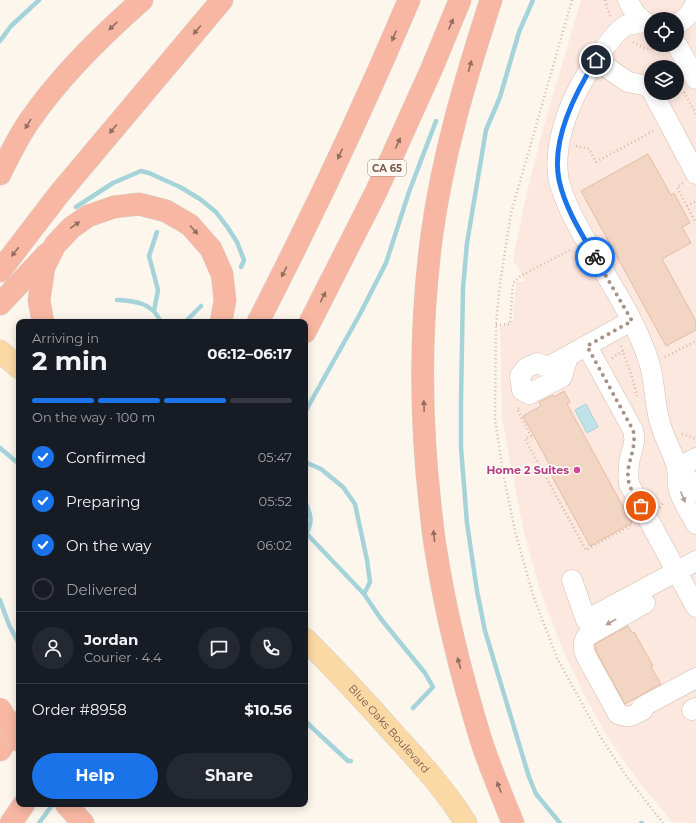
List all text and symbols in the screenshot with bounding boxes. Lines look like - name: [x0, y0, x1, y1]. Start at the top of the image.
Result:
- map controls: [644, 12, 684, 100]
- button: locate: [644, 12, 684, 52]
- one-way arrow: [448, 17, 454, 29]
- one-way arrow: [108, 21, 118, 31]
- one-way arrow: [192, 24, 201, 35]
- one-way arrow: [390, 30, 396, 42]
- pin: [579, 43, 613, 77]
- icon: home: [585, 49, 607, 71]
- one-way arrow: [467, 60, 473, 72]
- button: layers: [644, 60, 684, 100]
- one-way arrow: [24, 118, 31, 129]
- one-way arrow: [109, 124, 118, 135]
- one-way arrow: [396, 136, 402, 148]
- one-way arrow: [337, 149, 343, 161]
- road number: CA 65: [368, 160, 406, 176]
- one-way arrow: [70, 221, 81, 229]
- one-way arrow: [189, 225, 198, 234]
- courier: [575, 237, 615, 277]
- one-way arrow: [11, 246, 20, 257]
- icon: bike: [584, 246, 606, 268]
- one-way arrow: [281, 266, 287, 277]
- one-way arrow: [320, 291, 326, 303]
- text: Arriving in: [32, 330, 99, 346]
- text: 06:12–06:17: [207, 344, 292, 363]
- text: 2 min: [32, 345, 108, 377]
- one-way arrow: [420, 400, 427, 412]
- text: On the way · 100 m: [32, 409, 155, 425]
- icon: check: [32, 446, 54, 468]
- text: Confirmed: [66, 448, 146, 467]
- text: 05:47: [258, 449, 292, 465]
- place label: Home 2 Suites: [486, 463, 569, 477]
- marker: Home 2 Suites: [572, 465, 582, 475]
- pin: [624, 489, 658, 523]
- icon: check: [32, 490, 54, 512]
- text: Preparing: [66, 492, 141, 511]
- one-way arrow: [680, 492, 686, 504]
- text: 05:52: [259, 493, 292, 509]
- icon: bag: [630, 495, 652, 517]
- one-way arrow: [431, 530, 437, 542]
- icon: check: [32, 534, 54, 556]
- text: On the way: [66, 536, 151, 555]
- text: 06:02: [257, 537, 292, 553]
- text: Delivered: [66, 580, 138, 599]
- one-way arrow: [605, 619, 617, 626]
- button: person: [32, 627, 74, 669]
- button: chat: [198, 627, 240, 669]
- button: phone: [250, 627, 292, 669]
- text: Jordan: [84, 630, 138, 649]
- text: Courier · 4.4: [84, 649, 162, 665]
- one-way arrow: [456, 657, 462, 669]
- street label: Blue Oaks Boulevard: [346, 681, 433, 776]
- text: Order #8958: [32, 700, 127, 719]
- text: $10.56: [244, 700, 292, 719]
- button: Help: [32, 753, 158, 799]
- button: Share: [166, 753, 292, 799]
- one-way arrow: [495, 780, 501, 792]

